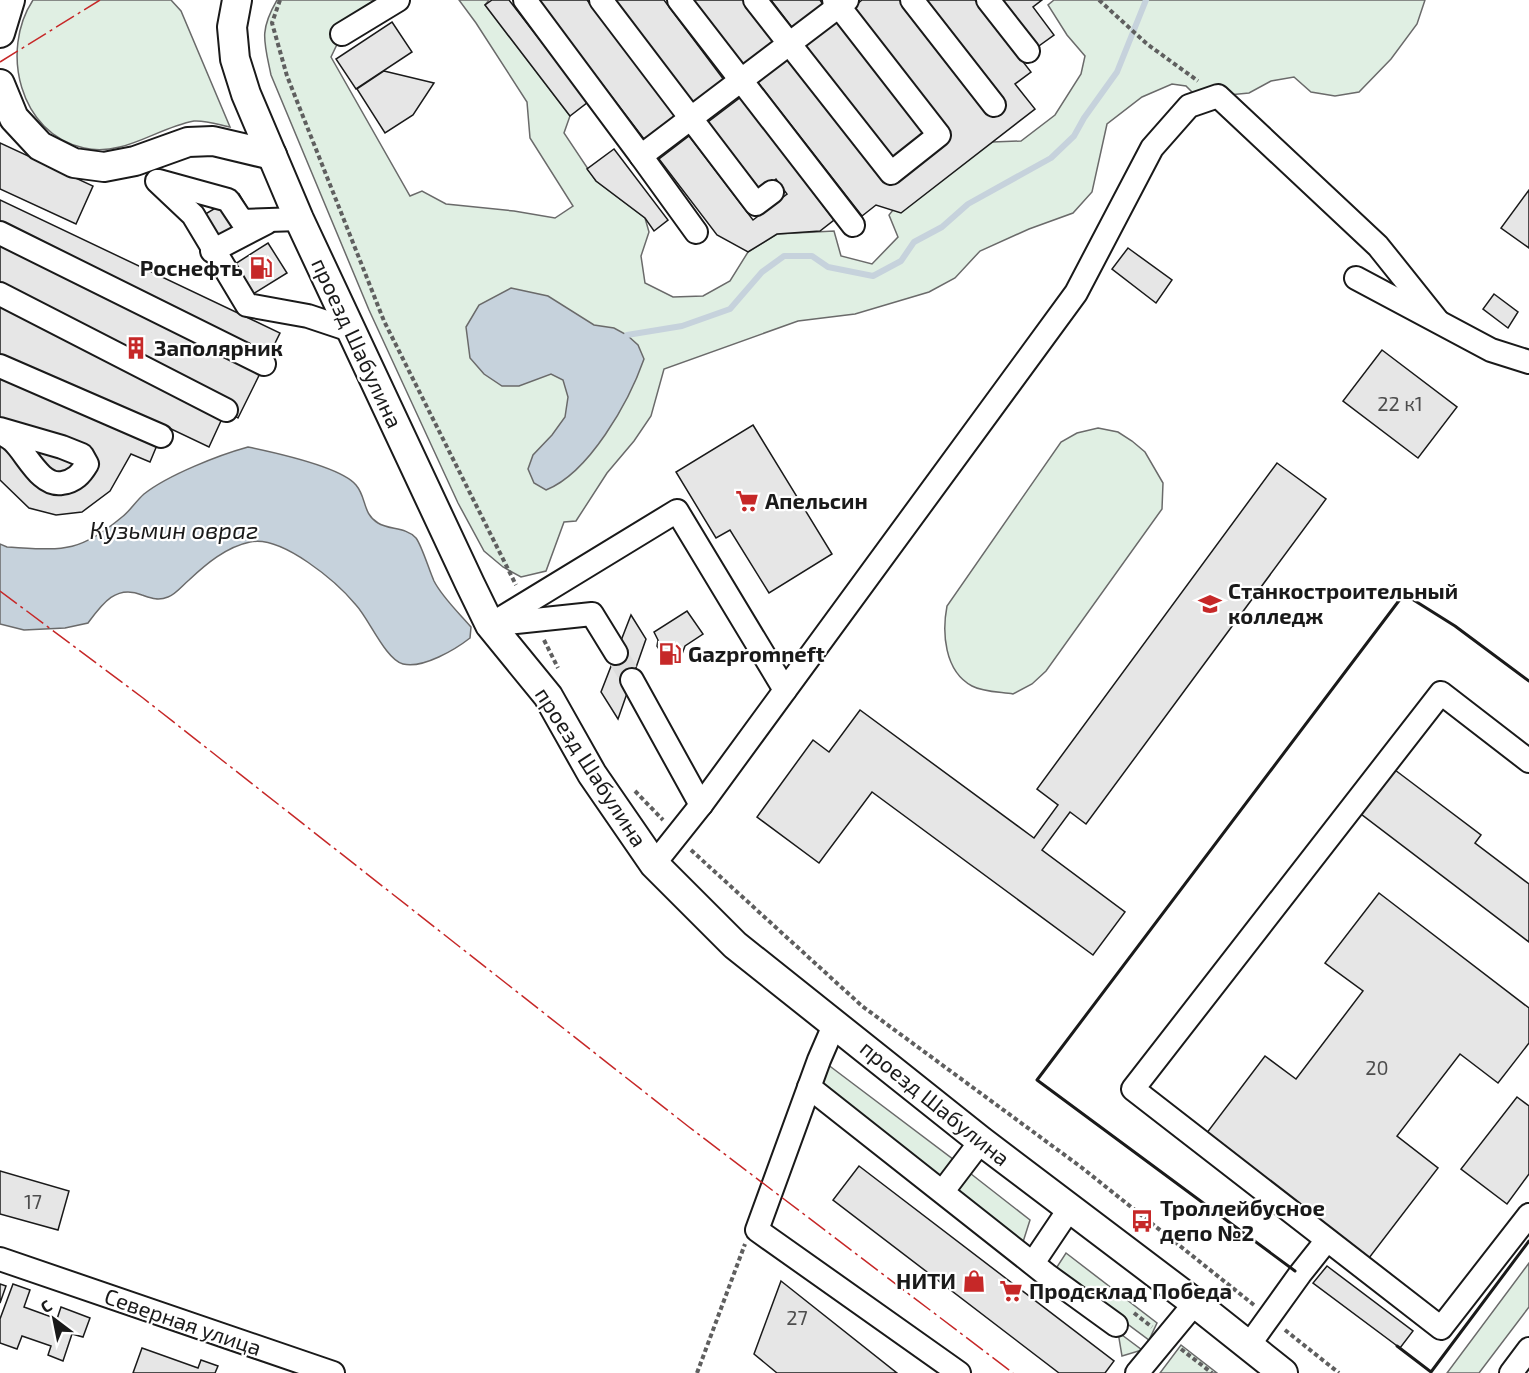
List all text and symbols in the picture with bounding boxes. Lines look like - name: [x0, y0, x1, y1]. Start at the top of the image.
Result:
- street label: проезд Шабулина: [306, 253, 409, 432]
- place label: Роснефть: [140, 254, 243, 280]
- fuel station icon: Роснефть: [248, 255, 274, 281]
- place label: Заполярник: [154, 334, 283, 360]
- building icon: Заполярник: [123, 335, 149, 361]
- house number: 22 к1: [1377, 391, 1423, 415]
- place label: Апельсин: [765, 487, 868, 513]
- supermarket icon: Апельсин: [734, 488, 760, 514]
- water label: Кузьмин овраг: [90, 515, 258, 544]
- place label: Станкостроительный колледж: [1228, 577, 1458, 628]
- school or university icon: Станкостроительный колледж: [1197, 591, 1223, 617]
- place label: Gazpromneft: [688, 640, 825, 666]
- fuel station icon: Gazpromneft: [657, 641, 683, 667]
- street label: проезд Шабулина: [530, 682, 653, 852]
- street label: проезд Шабулина: [855, 1034, 1016, 1171]
- house number: 20: [1365, 1055, 1389, 1079]
- house number: 17: [24, 1189, 42, 1213]
- place label: Троллейбусное депо №2: [1160, 1194, 1325, 1245]
- bus stop icon: Троллейбусное депо №2: [1129, 1208, 1155, 1234]
- place label: НИТИ: [896, 1267, 956, 1293]
- shop icon: НИТИ: [961, 1268, 987, 1294]
- place label: Продсклад Победа: [1029, 1277, 1232, 1303]
- supermarket icon: Продсклад Победа: [998, 1278, 1024, 1304]
- street label: Северная улица: [101, 1282, 265, 1361]
- north arrow: [24, 1289, 84, 1349]
- text: С: [37, 1295, 55, 1316]
- house number: 27: [786, 1305, 808, 1329]

